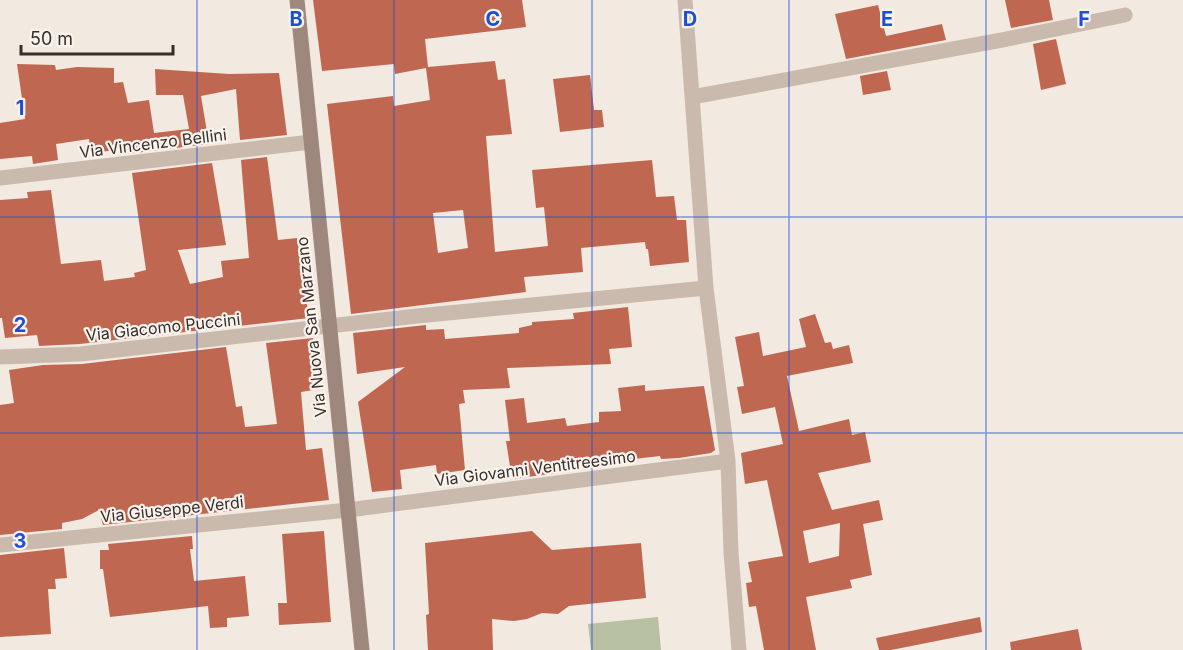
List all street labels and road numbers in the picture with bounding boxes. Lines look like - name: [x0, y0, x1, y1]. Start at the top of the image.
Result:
- street label: Via Vincenzo Bellini: [78, 124, 228, 162]
- street label: Via Nuova San Marzano: [292, 236, 330, 418]
- street label: Via Giacomo Puccini: [85, 309, 241, 345]
- street label: Via Giovanni Ventitreesimo: [433, 446, 637, 490]
- street label: Via Giuseppe Verdi: [99, 492, 245, 526]

